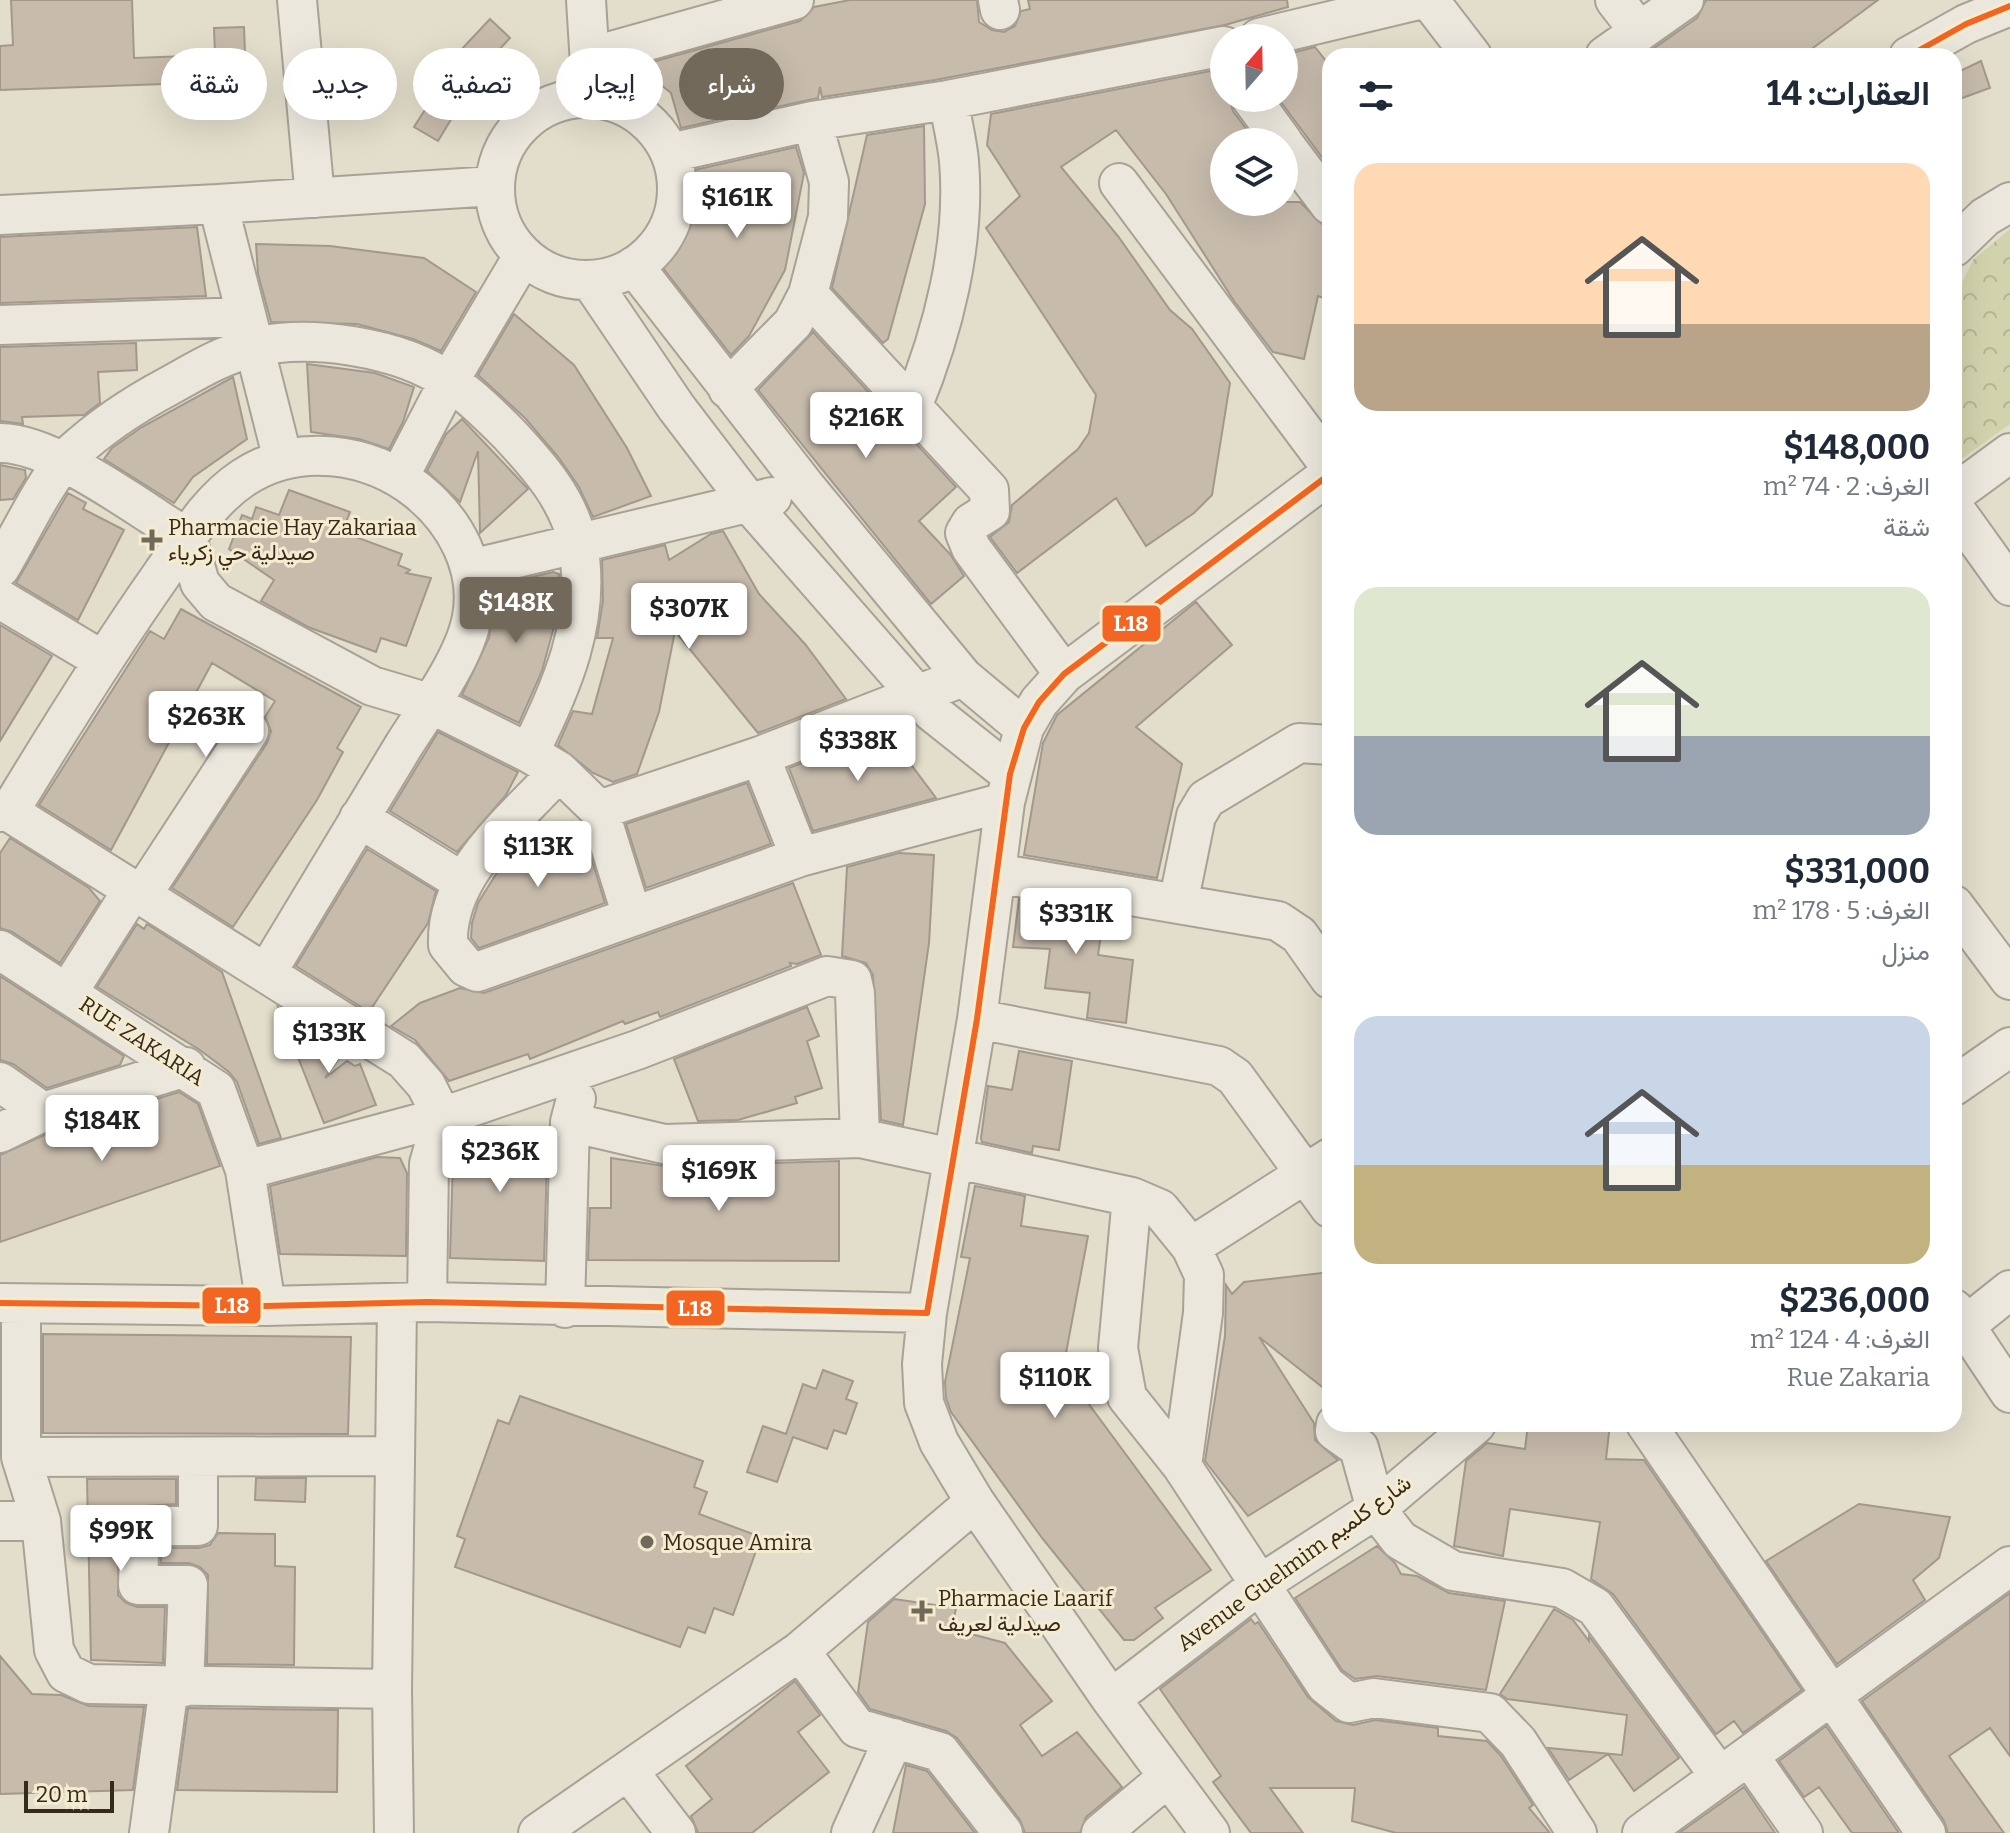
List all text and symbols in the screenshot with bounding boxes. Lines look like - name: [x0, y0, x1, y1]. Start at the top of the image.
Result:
- north arrow: [1210, 24, 1298, 112]
- map controls: [1210, 24, 1298, 216]
- chip: شقة: [161, 48, 267, 120]
- chip: جديد: [283, 48, 397, 120]
- chip: تصفية: [413, 48, 540, 120]
- chip: إيجار: [556, 48, 663, 120]
- chip: شراء: [679, 48, 784, 120]
- text: العقارات: 14: [1767, 73, 1930, 114]
- icon: filters: [1354, 74, 1398, 118]
- button: layers: [1210, 128, 1298, 216]
- pin: $161K: [681, 172, 793, 240]
- text: $161K: [701, 182, 773, 213]
- icon: home: [1570, 215, 1714, 359]
- pin: $216K: [810, 392, 922, 460]
- text: $216K: [828, 402, 904, 433]
- text: $148,000: [1783, 427, 1930, 468]
- text: الغرف: 2 · 74 m²: [1763, 471, 1930, 502]
- text: شقة: [1883, 512, 1930, 543]
- place label: Pharmacie Hay Zakariaa صيدلية حي زكرياء: [168, 514, 417, 571]
- marker: Pharmacie Hay Zakariaa صيدلية حي زكرياء: [143, 531, 161, 549]
- pin: $148K: [460, 577, 572, 645]
- pin: $307K: [633, 583, 745, 651]
- text: $148K: [478, 587, 554, 618]
- text: $307K: [649, 593, 729, 624]
- line badge: L18: [1101, 604, 1162, 643]
- text: L18: [1113, 610, 1149, 637]
- icon: home: [1570, 639, 1714, 783]
- pin: $263K: [150, 691, 262, 759]
- text: $263K: [167, 701, 245, 732]
- pin: $338K: [802, 715, 914, 783]
- text: $338K: [819, 725, 897, 756]
- pin: $113K: [482, 821, 594, 889]
- text: $113K: [502, 831, 574, 862]
- text: $331,000: [1784, 851, 1930, 892]
- pin: $331K: [1020, 888, 1132, 956]
- text: الغرف: 5 · 178 m²: [1753, 895, 1930, 926]
- text: $331K: [1038, 898, 1114, 929]
- text: منزل: [1881, 936, 1930, 967]
- street label: RUE ZAKARIA: [74, 990, 210, 1092]
- pin: $133K: [273, 1007, 385, 1075]
- text: $133K: [292, 1017, 366, 1048]
- icon: home: [1570, 1068, 1714, 1212]
- pin: $184K: [46, 1095, 158, 1163]
- text: $184K: [63, 1105, 141, 1136]
- pin: $236K: [444, 1126, 556, 1194]
- text: $236K: [460, 1136, 540, 1167]
- pin: $169K: [663, 1145, 775, 1213]
- text: $169K: [681, 1155, 757, 1186]
- text: $236,000: [1779, 1280, 1930, 1321]
- line badge: L18: [201, 1286, 262, 1325]
- line badge: L18: [665, 1289, 726, 1327]
- text: L18: [214, 1292, 250, 1319]
- text: L18: [677, 1295, 713, 1322]
- text: الغرف: 4 · 124 m²: [1750, 1324, 1930, 1355]
- pin: $110K: [999, 1352, 1111, 1420]
- text: $110K: [1018, 1362, 1092, 1393]
- text: Rue Zakaria: [1787, 1362, 1930, 1393]
- street label: Avenue Guelmim شارع كلميم: [1172, 1469, 1417, 1658]
- pin: $99K: [74, 1505, 168, 1573]
- text: $99K: [88, 1515, 154, 1546]
- place label: Mosque Amira: [663, 1529, 812, 1556]
- marker: Mosque Amira: [638, 1533, 656, 1551]
- place label: Pharmacie Laarif صيدلية لعريف: [938, 1585, 1114, 1637]
- marker: Pharmacie Laarif صيدلية لعريف: [913, 1602, 931, 1620]
- scale bar: [24, 1777, 114, 1813]
- text: 20 m: [36, 1781, 87, 1808]

